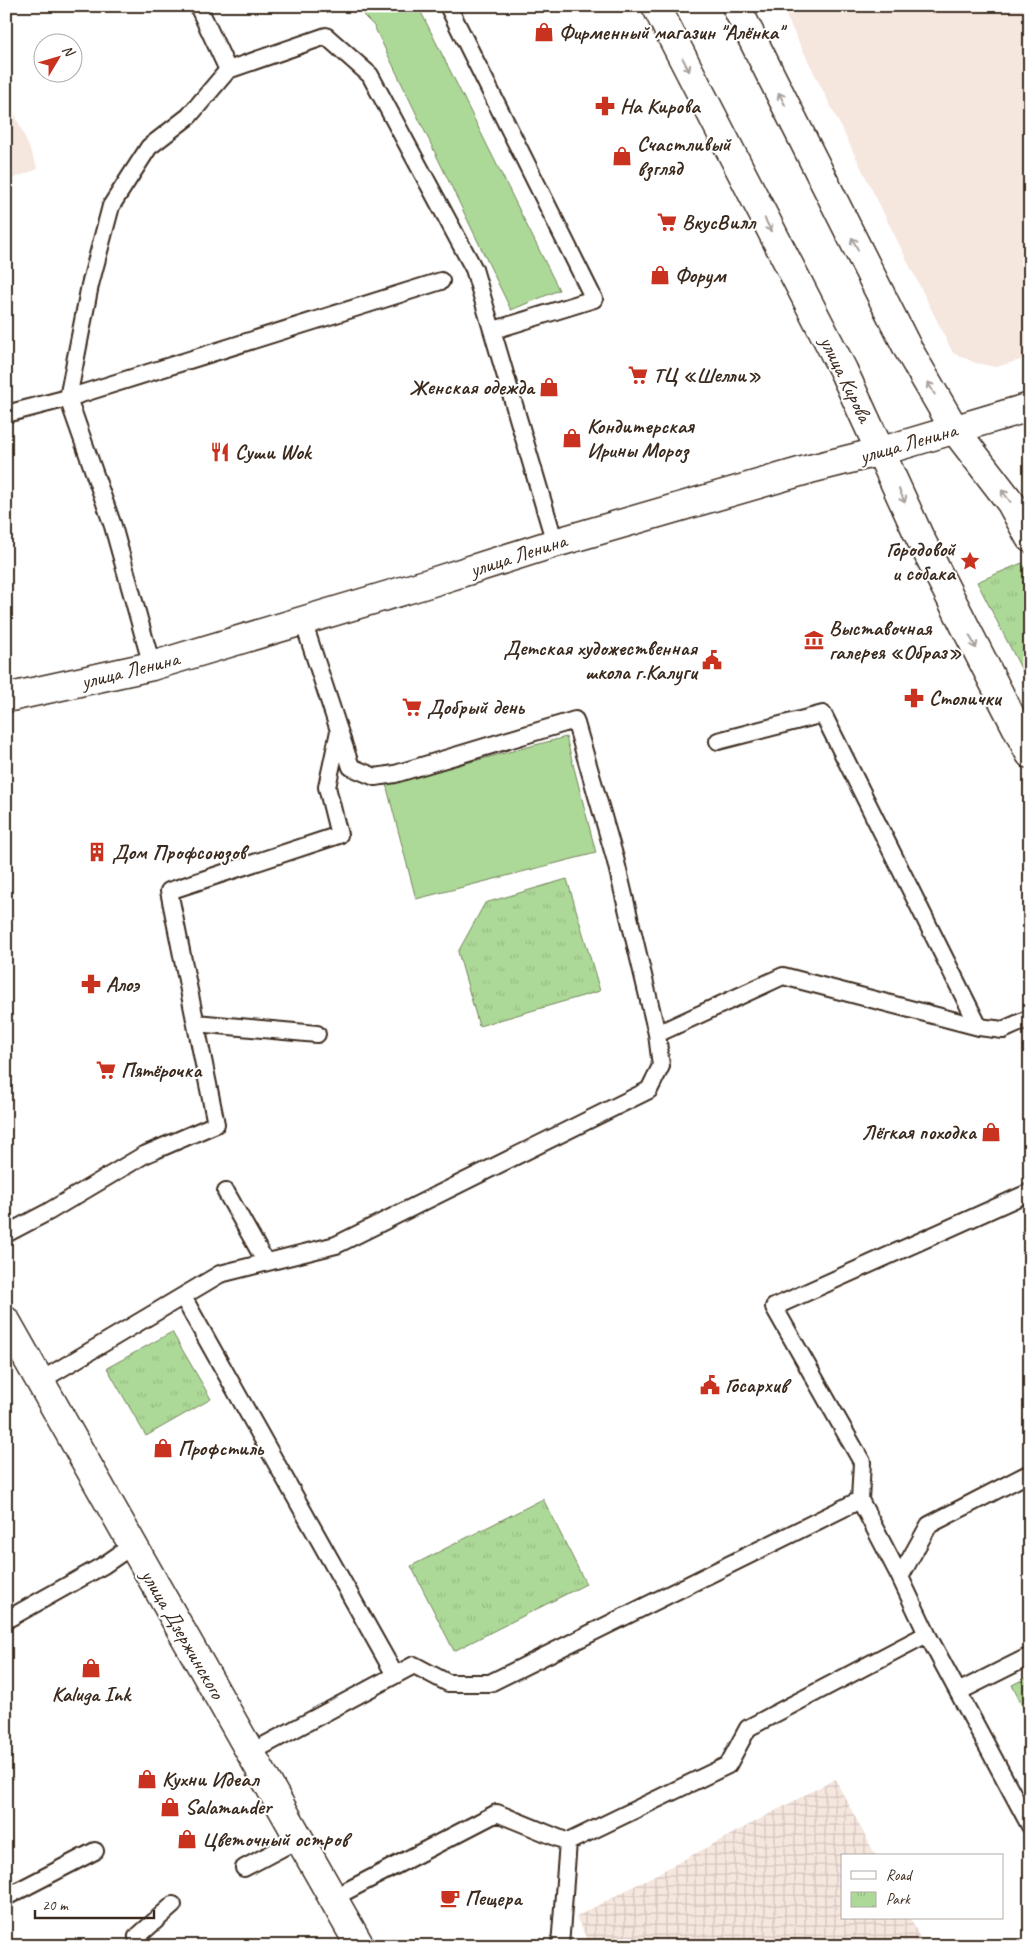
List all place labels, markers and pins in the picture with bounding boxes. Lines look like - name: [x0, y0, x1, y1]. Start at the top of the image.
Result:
- place label: Фирменный магазин "Алёнка": [559, 19, 788, 45]
- shop icon: Фирменный магазин "Алёнка": [533, 21, 555, 43]
- place label: На Кирова: [620, 93, 701, 119]
- pharmacy icon: На Кирова: [594, 95, 616, 117]
- place label: Счастливый взгляд: [637, 131, 733, 182]
- shop icon: Счастливый взгляд: [611, 145, 633, 167]
- place label: ВкусВилл: [682, 209, 757, 235]
- supermarket icon: ВкусВилл: [656, 211, 678, 233]
- place label: Форум: [675, 262, 727, 289]
- shop icon: Форум: [649, 264, 671, 286]
- place label: ТЦ «Шелли»: [653, 362, 761, 388]
- supermarket icon: ТЦ «Шелли»: [627, 364, 649, 386]
- place label: Женская одежда: [409, 374, 536, 400]
- shop icon: Женская одежда: [538, 376, 560, 398]
- place label: Кондитерская Ирины Мороз: [587, 413, 695, 464]
- shop icon: Кондитерская Ирины Мороз: [561, 427, 583, 449]
- place label: Суши Wok: [235, 439, 313, 465]
- restaurant icon: Суши Wok: [209, 441, 231, 463]
- place label: Городовой и собака: [886, 536, 957, 586]
- place icon: Городовой и собака: [959, 550, 981, 572]
- place label: Выставочная галерея «Образ»: [829, 615, 962, 665]
- museum icon: Выставочная галерея «Образ»: [803, 629, 825, 651]
- place label: Детская художественная школа г.Калуги: [504, 635, 699, 686]
- public building icon: Детская художественная школа г.Калуги: [701, 649, 723, 671]
- place label: Столички: [929, 685, 1002, 711]
- pharmacy icon: Столички: [903, 687, 925, 709]
- place label: Добрый день: [427, 694, 526, 720]
- supermarket icon: Добрый день: [401, 696, 423, 718]
- place label: Дом Профсоюзов: [112, 839, 249, 866]
- building icon: Дом Профсоюзов: [86, 841, 108, 863]
- place label: Алоэ: [106, 971, 140, 997]
- pharmacy icon: Алоэ: [80, 973, 102, 995]
- place label: Пятёрочка: [121, 1057, 203, 1083]
- supermarket icon: Пятёрочка: [95, 1059, 117, 1081]
- place label: Лёгкая походка: [861, 1119, 978, 1145]
- shop icon: Лёгкая походка: [980, 1121, 1002, 1143]
- place label: Госархив: [725, 1372, 792, 1398]
- public building icon: Госархив: [699, 1374, 721, 1396]
- place label: Профстиль: [178, 1435, 265, 1461]
- shop icon: Профстиль: [152, 1437, 174, 1459]
- shop icon: Kaluga Ink: [80, 1657, 102, 1679]
- place label: Kaluga Ink: [52, 1681, 132, 1707]
- place label: Кухни Идеал: [162, 1766, 260, 1792]
- shop icon: Кухни Идеал: [136, 1768, 158, 1790]
- place label: Salamander: [185, 1794, 274, 1820]
- shop icon: Salamander: [159, 1796, 181, 1818]
- place label: Цветочный остров: [202, 1826, 352, 1852]
- shop icon: Цветочный остров: [176, 1828, 198, 1850]
- place label: Пещера: [465, 1885, 523, 1911]
- cafe icon: Пещера: [439, 1887, 461, 1909]

